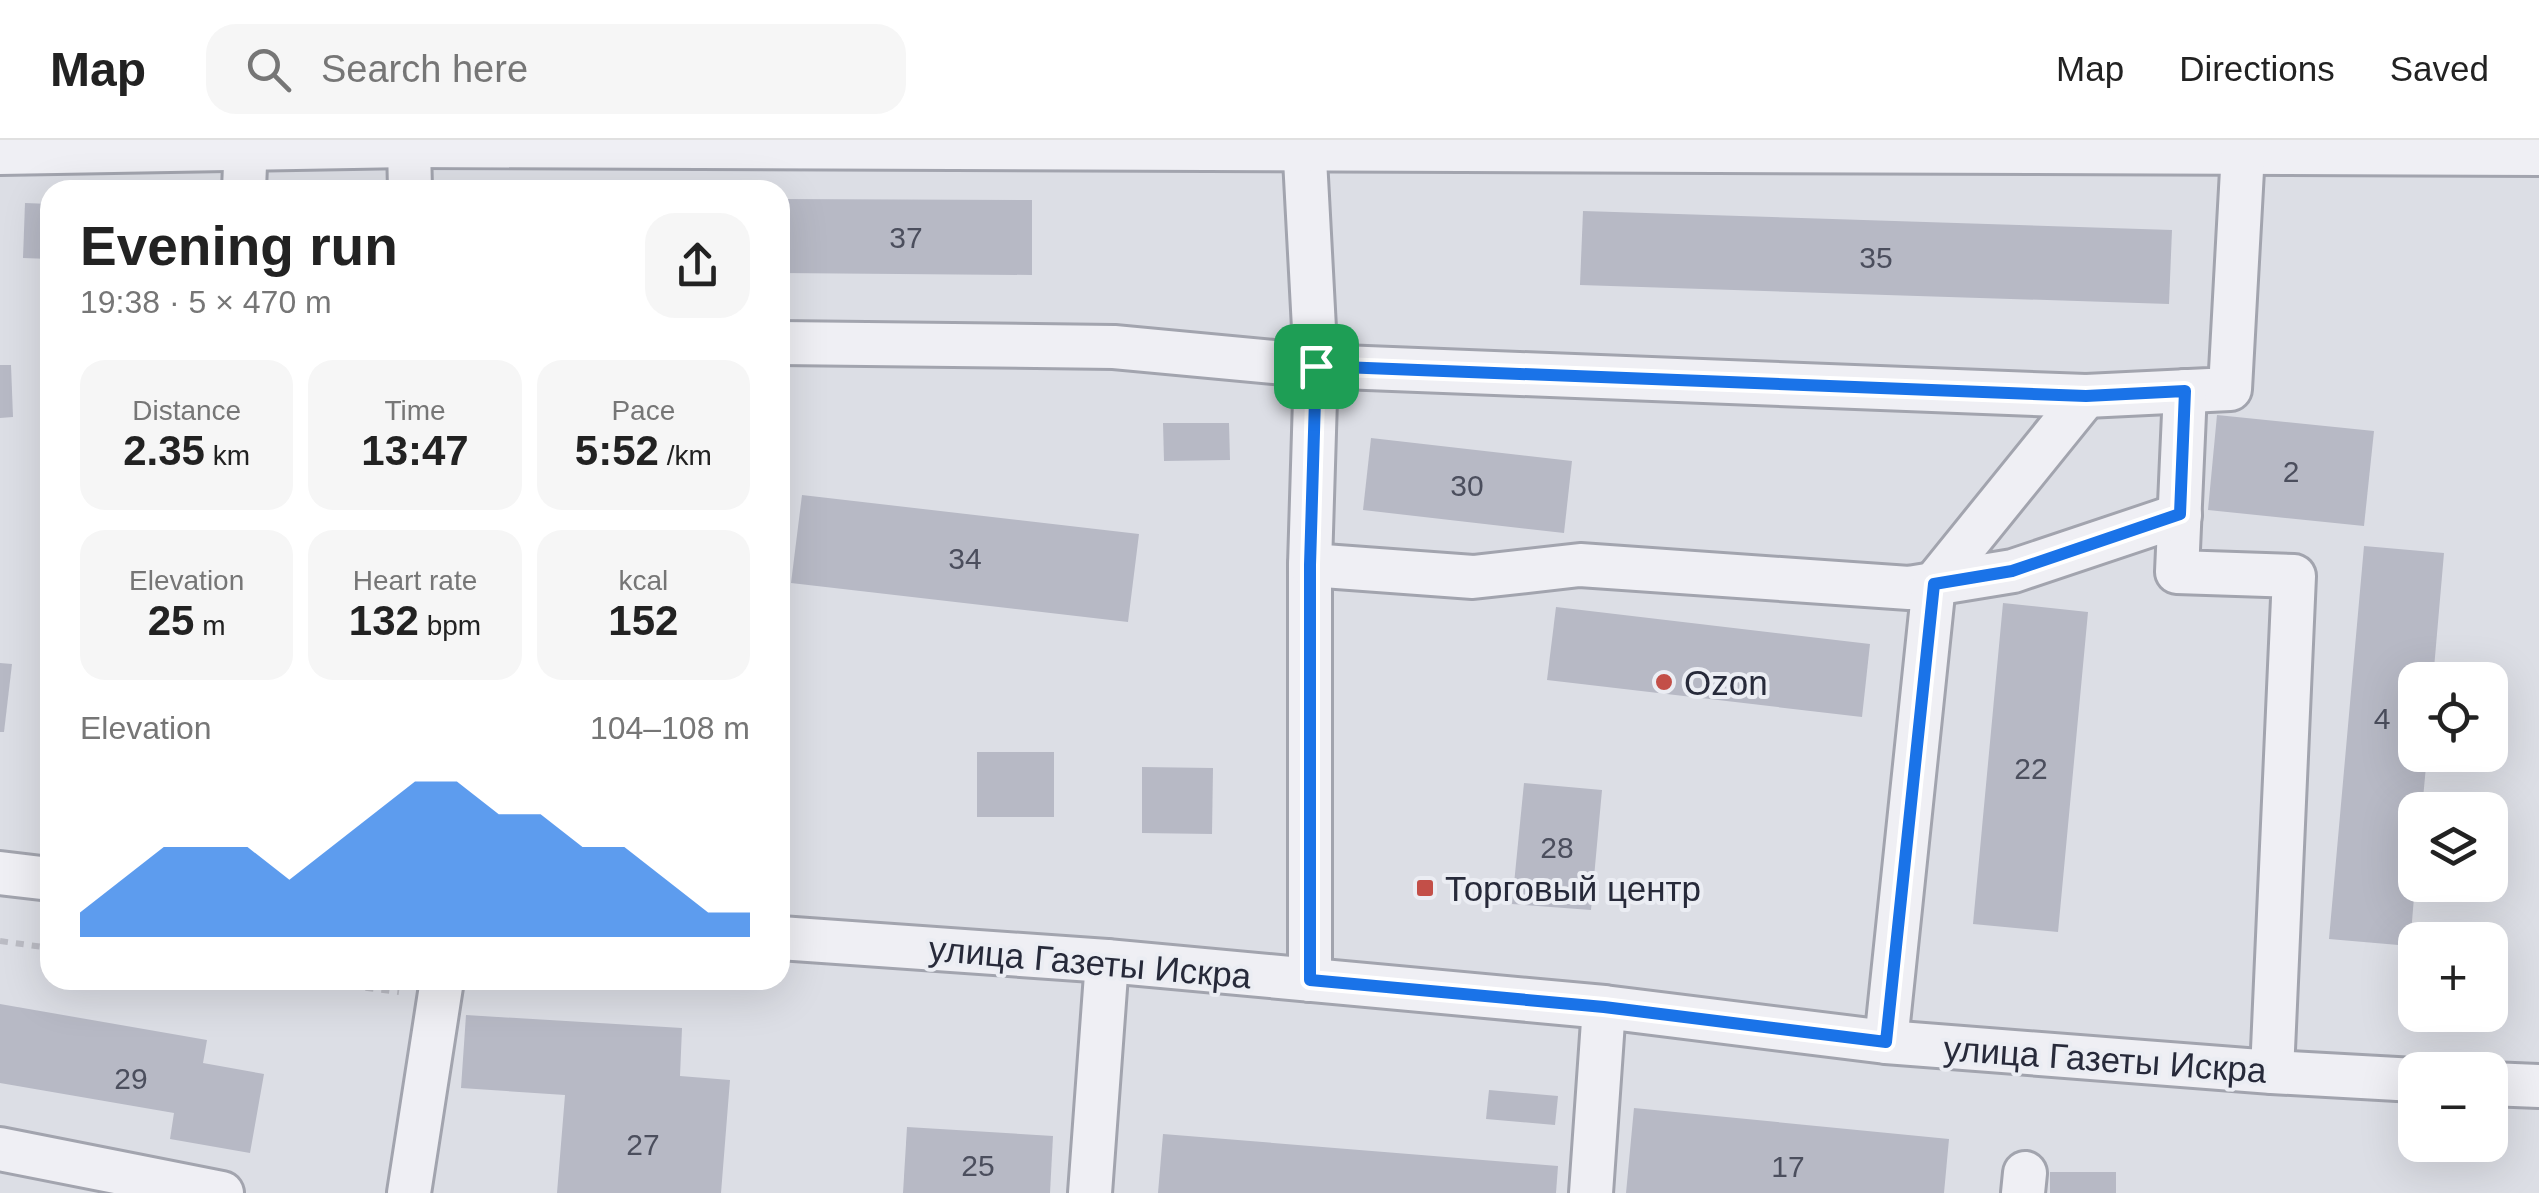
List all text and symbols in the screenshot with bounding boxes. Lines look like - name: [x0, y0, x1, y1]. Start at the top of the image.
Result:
- search box: [206, 24, 906, 114]
- icon: search: [241, 42, 296, 97]
- text: Map: [50, 43, 146, 96]
- text: Search here: [321, 48, 528, 90]
- text: Map: [2056, 49, 2124, 88]
- text: Directions: [2179, 49, 2335, 88]
- text: Saved: [2390, 49, 2489, 88]
- button: share: [645, 213, 750, 318]
- text: Evening run: [80, 215, 398, 277]
- house number: 37: [889, 221, 923, 254]
- house number: 35: [1859, 241, 1893, 274]
- text: 19:38 · 5 × 470 m: [80, 284, 332, 320]
- pin: [1274, 324, 1359, 409]
- icon: arrive: [1289, 339, 1344, 394]
- text: Distance: [132, 395, 241, 426]
- text: Time: [384, 395, 446, 426]
- text: Pace: [611, 395, 675, 426]
- text: 2.35: [123, 427, 205, 474]
- text: 13:47: [361, 427, 469, 474]
- text: 5:52: [575, 427, 659, 474]
- text: km: [205, 440, 250, 471]
- text: /km: [659, 440, 712, 471]
- house number: 2: [2283, 455, 2299, 488]
- house number: 30: [1450, 469, 1484, 502]
- house number: 34: [948, 542, 982, 575]
- text: Elevation: [129, 565, 244, 596]
- text: Heart rate: [353, 565, 477, 596]
- text: kcal: [618, 565, 668, 596]
- text: 25: [148, 597, 194, 644]
- text: 132: [349, 597, 419, 644]
- text: 152: [608, 597, 678, 644]
- text: m: [194, 610, 226, 641]
- text: bpm: [419, 610, 481, 641]
- map controls: [2398, 662, 2508, 1162]
- button: locate: [2398, 662, 2508, 772]
- place label: Ozon: [1684, 663, 1768, 702]
- marker: Ozon: [1653, 671, 1675, 693]
- house number: 4: [2374, 702, 2390, 735]
- text: Elevation: [80, 710, 212, 746]
- text: 104–108 m: [590, 710, 750, 746]
- house number: 22: [2014, 752, 2048, 785]
- button: layers: [2398, 792, 2508, 902]
- house number: 28: [1540, 831, 1574, 864]
- place label: Торговый центр: [1445, 869, 1701, 908]
- marker: Торговый центр: [1414, 877, 1436, 899]
- button: +: [2398, 922, 2508, 1032]
- street label: улица Газеты Искра: [927, 928, 1253, 996]
- street label: улица Газеты Искра: [1942, 1028, 2268, 1090]
- button: −: [2398, 1052, 2508, 1162]
- house number: 29: [114, 1062, 148, 1095]
- house number: 27: [626, 1128, 660, 1161]
- house number: 25: [961, 1149, 995, 1182]
- house number: 17: [1771, 1150, 1805, 1183]

